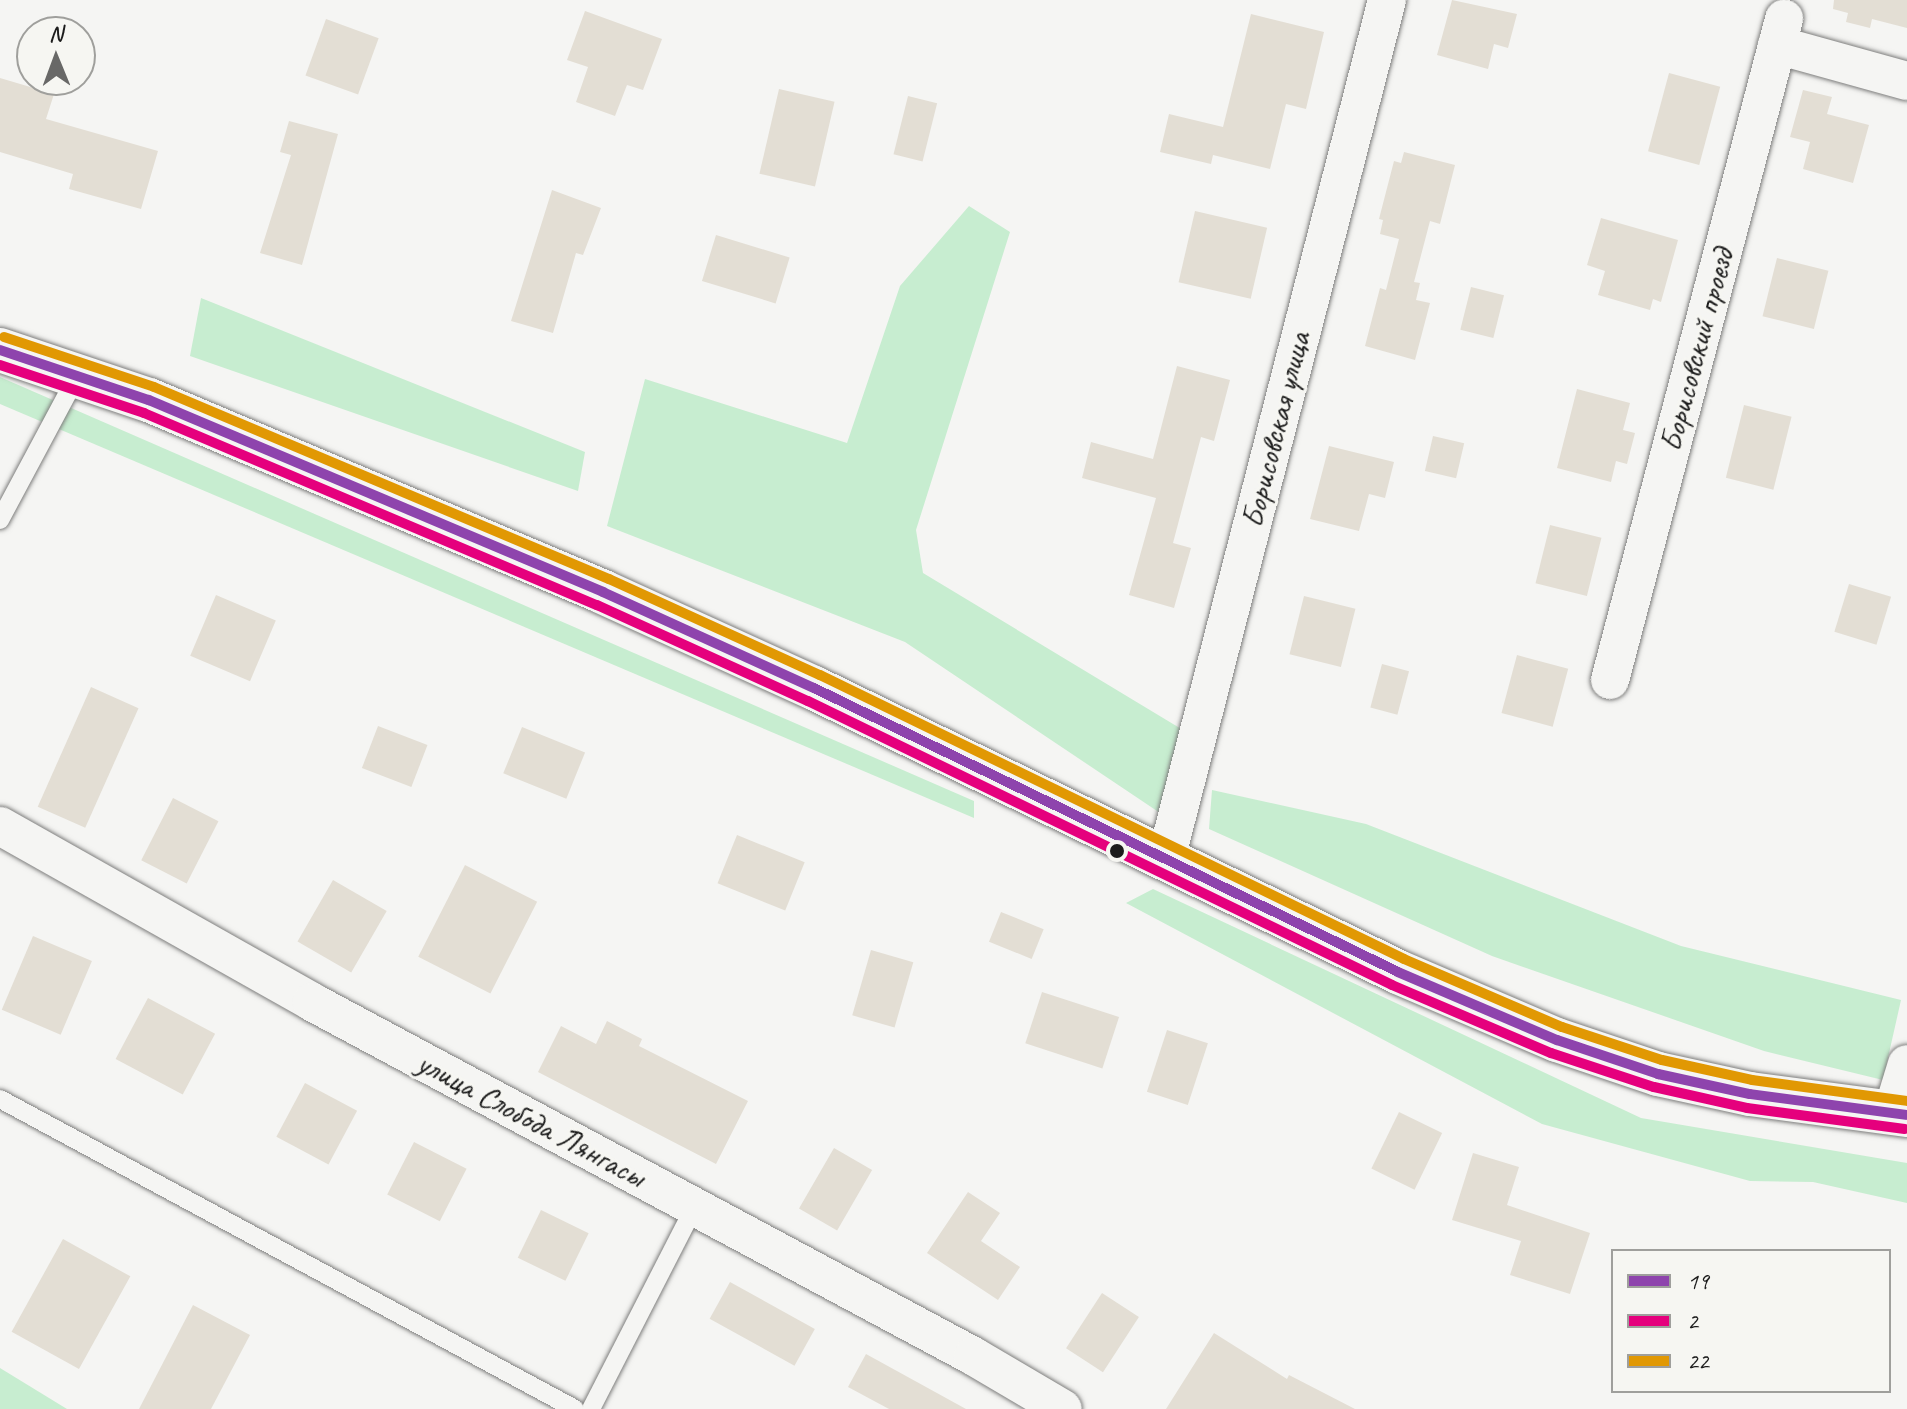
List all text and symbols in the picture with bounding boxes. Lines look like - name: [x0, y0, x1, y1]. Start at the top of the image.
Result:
- north arrow: [16, 16, 96, 96]
- text: N: [49, 20, 63, 48]
- street label: Борисовский проезд: [1651, 244, 1743, 456]
- street label: Борисовская улица: [1233, 327, 1319, 533]
- unlabelled marker: [1109, 843, 1125, 859]
- street label: улица Слобода Лянгасы: [410, 1044, 652, 1196]
- legend: [1611, 1249, 1891, 1393]
- text: 19: [1687, 1266, 1709, 1296]
- text: 2: [1687, 1306, 1698, 1336]
- text: 22: [1687, 1346, 1709, 1376]

